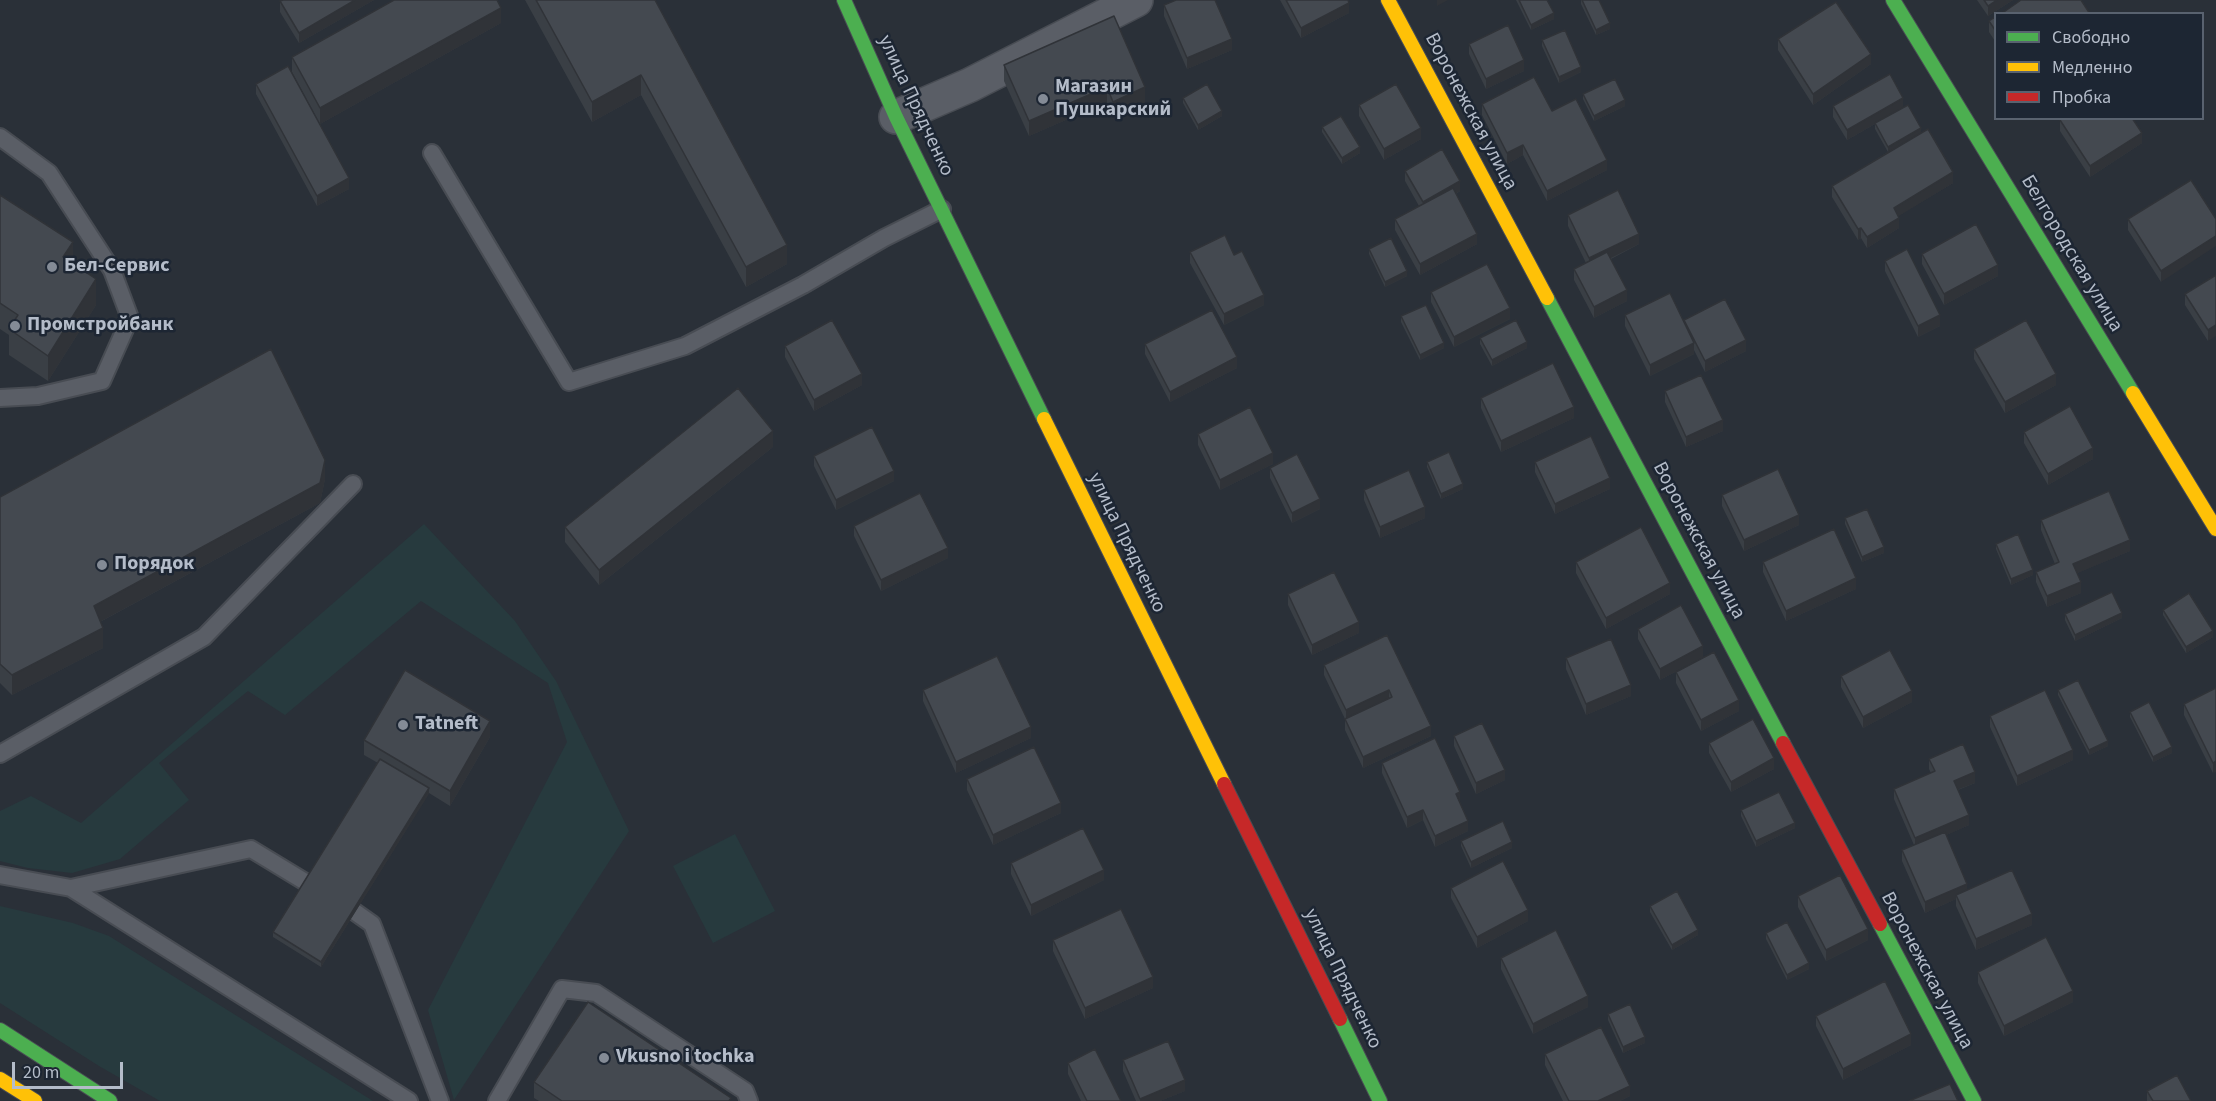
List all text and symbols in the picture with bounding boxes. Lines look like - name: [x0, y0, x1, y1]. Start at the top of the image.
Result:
- legend: [1994, 12, 2204, 120]
- text: Свободно: [2052, 25, 2130, 50]
- street label: Воронежская улица: [1418, 29, 1522, 195]
- street label: улица Прядченко: [872, 32, 958, 180]
- text: Медленно: [2052, 55, 2132, 80]
- place label: Магазин Пушкарский: [1055, 76, 1171, 123]
- text: Пробка: [2052, 85, 2111, 110]
- marker: Магазин Пушкарский: [1036, 92, 1050, 106]
- street label: Белгородская улица: [2015, 171, 2127, 337]
- place label: Бел-Сервис: [64, 255, 169, 279]
- marker: Бел-Сервис: [45, 260, 59, 274]
- place label: Промстройбанк: [27, 314, 173, 338]
- marker: Промстройбанк: [8, 319, 22, 333]
- street label: Воронежская улица: [1646, 458, 1750, 624]
- street label: улица Прядченко: [1082, 469, 1170, 617]
- place label: Порядок: [114, 553, 194, 577]
- marker: Порядок: [95, 558, 109, 572]
- place label: Tatneft: [415, 713, 478, 737]
- marker: Tatneft: [396, 718, 410, 732]
- street label: Воронежская улица: [1874, 888, 1978, 1054]
- street label: улица Прядченко: [1298, 905, 1386, 1053]
- place label: Vkusno i tochka: [616, 1046, 754, 1070]
- scale bar: [15, 1050, 126, 1088]
- marker: Vkusno i tochka: [597, 1051, 611, 1065]
- text: 20 m: [23, 1060, 59, 1085]

